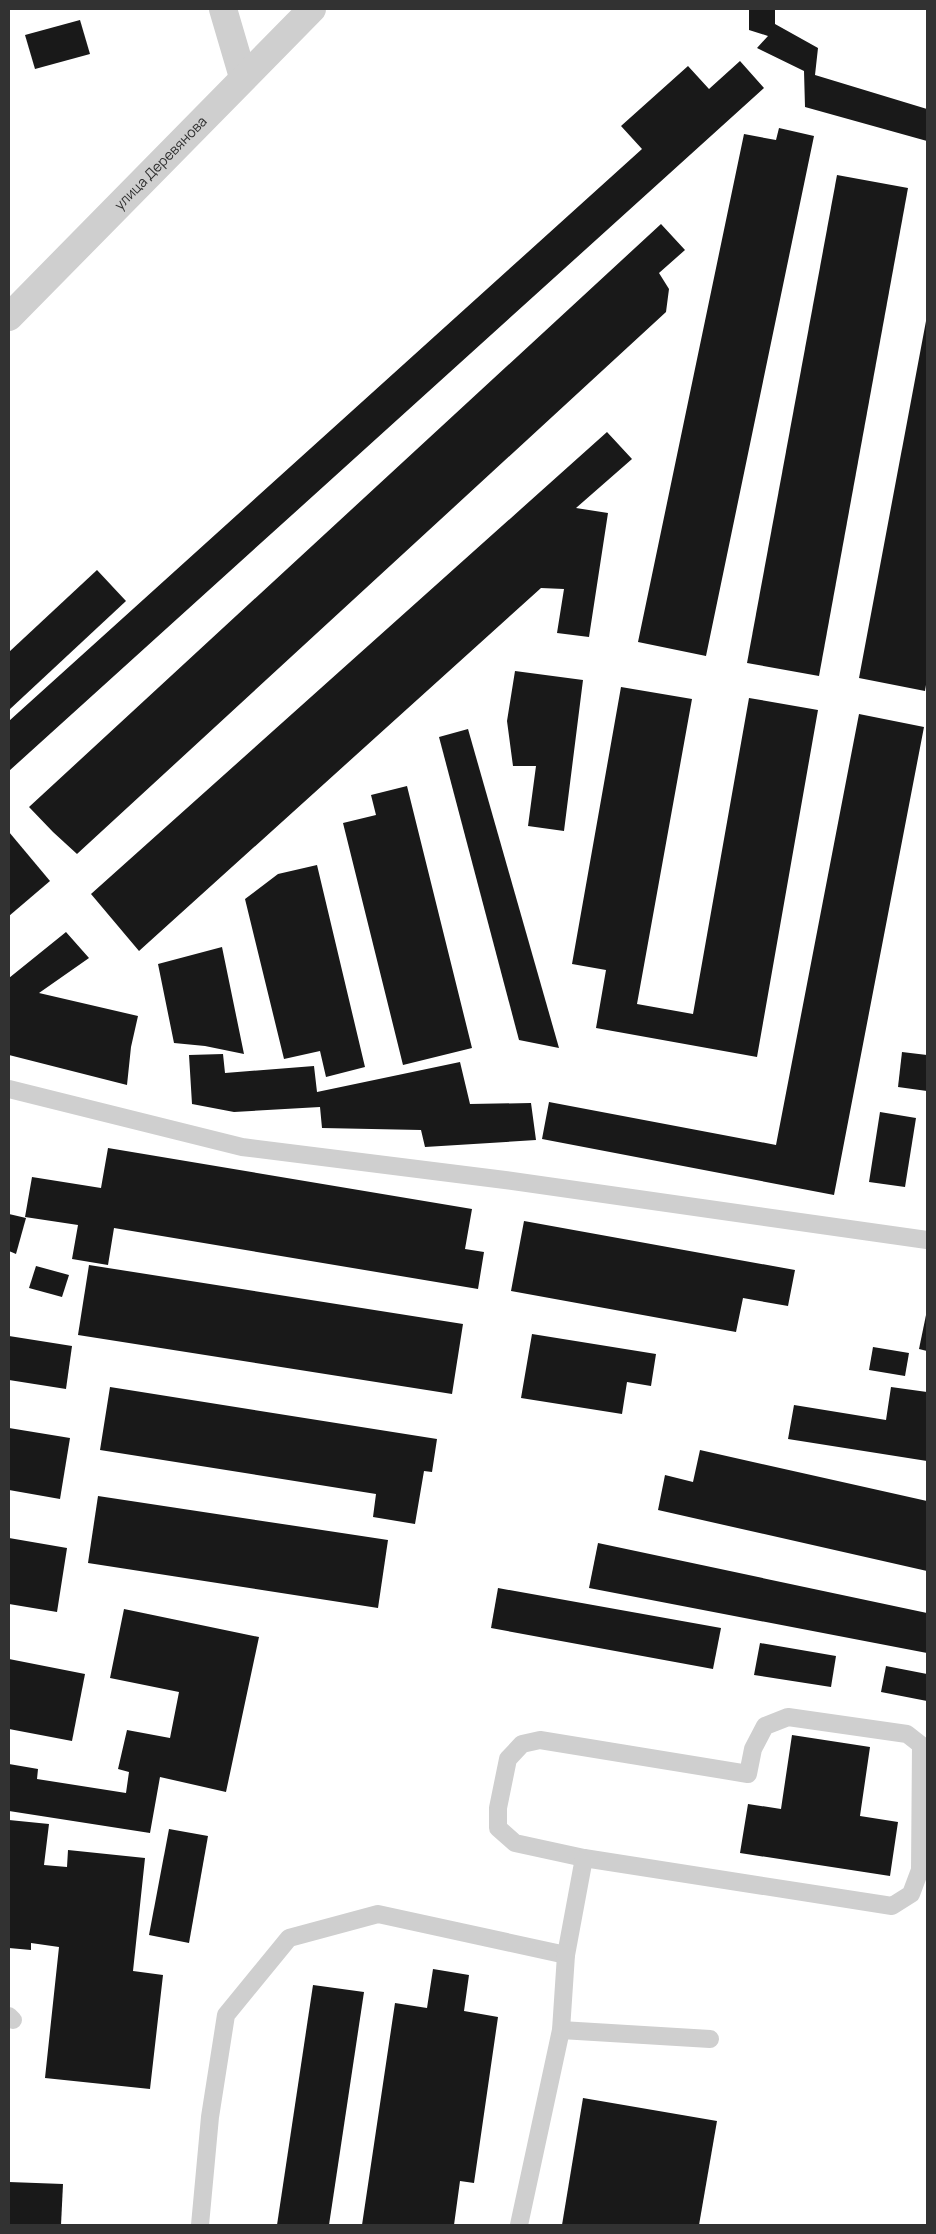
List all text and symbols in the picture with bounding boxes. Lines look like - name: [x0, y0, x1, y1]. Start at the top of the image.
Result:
- street label: улица Деревянова: [110, 112, 211, 214]

